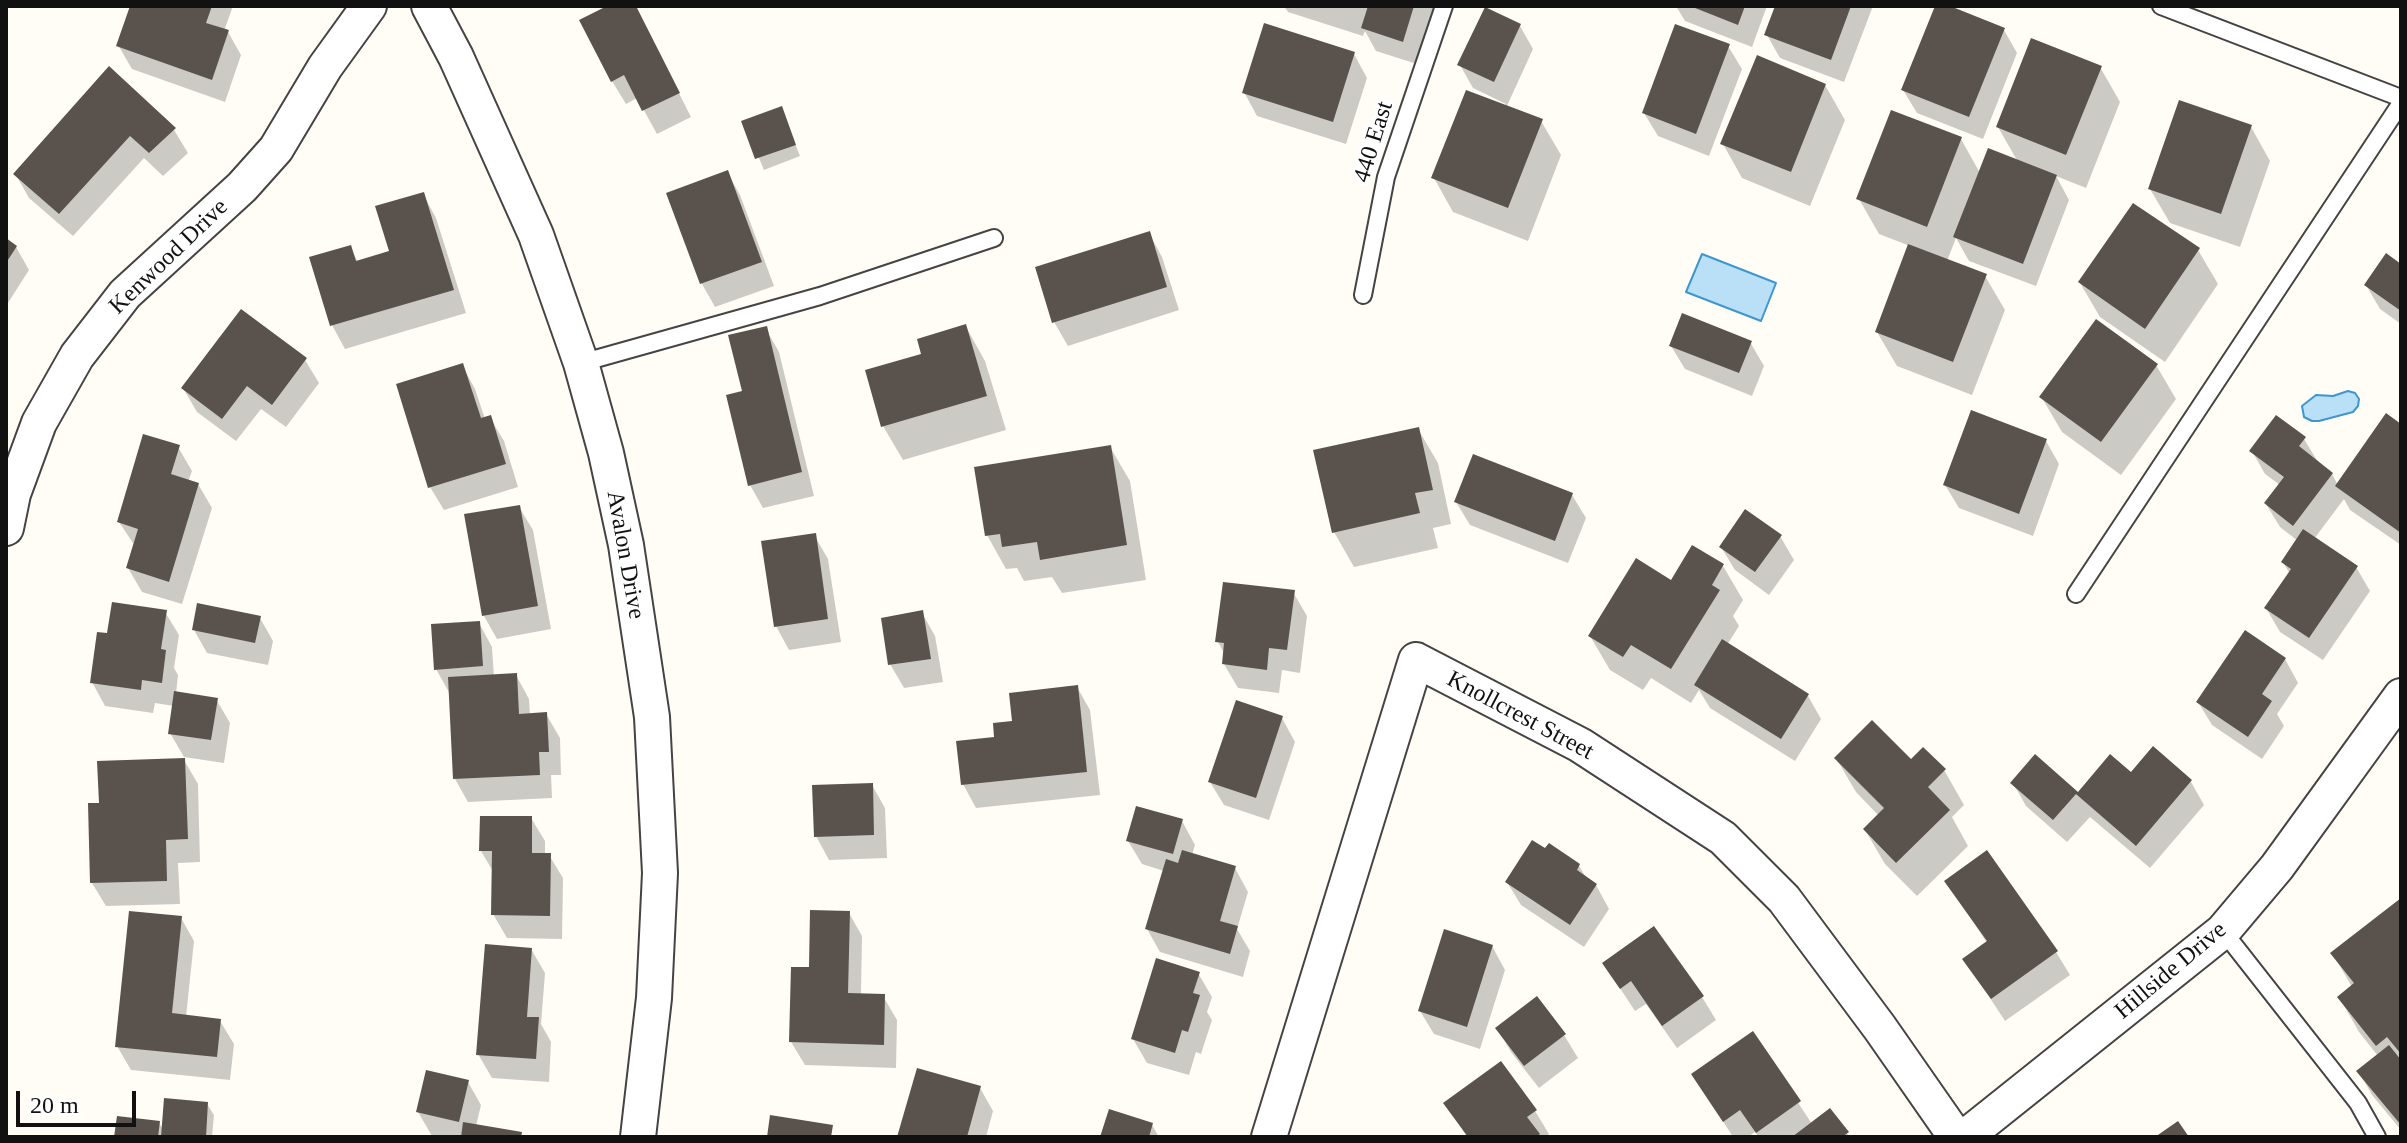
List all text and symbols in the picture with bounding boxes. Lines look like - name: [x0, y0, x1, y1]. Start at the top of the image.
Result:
- street label: 440 East: [1348, 98, 1400, 186]
- street label: Kenwood Drive: [104, 193, 234, 321]
- street label: Avalon Drive: [600, 489, 650, 621]
- street label: Knollcrest Street: [1442, 665, 1598, 767]
- street label: Hillside Drive: [2109, 916, 2233, 1026]
- scale bar: [20, 1075, 140, 1125]
- text: 20 m: [30, 1092, 79, 1118]

